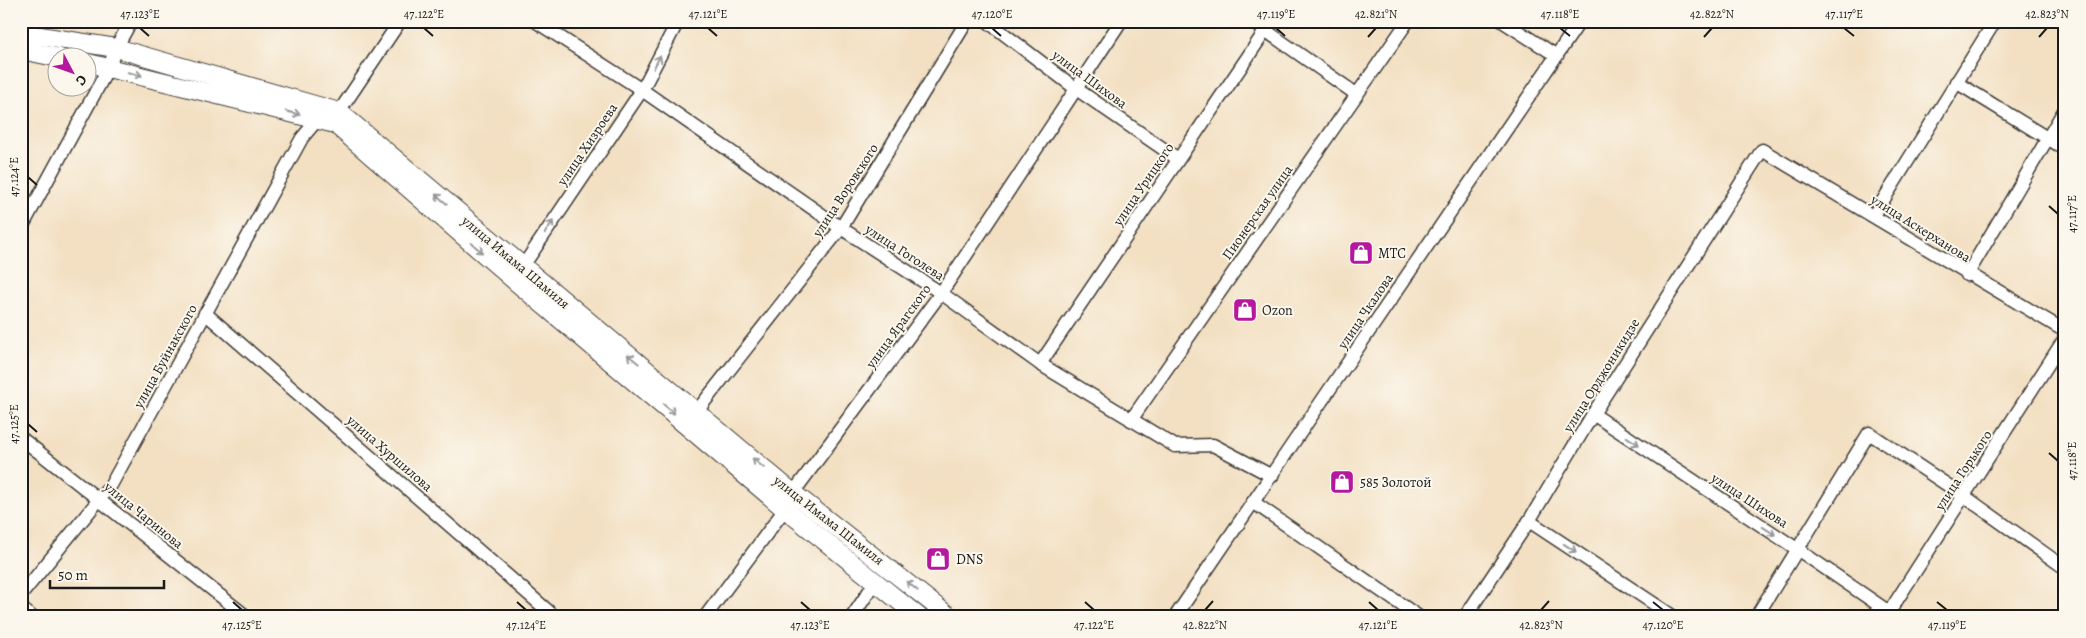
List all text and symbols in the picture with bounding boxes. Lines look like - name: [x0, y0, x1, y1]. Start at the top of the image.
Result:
- text: 47.123°E: [120, 6, 160, 22]
- text: 47.122°E: [404, 6, 444, 22]
- text: 47.121°E: [689, 6, 727, 22]
- text: 47.120°E: [971, 6, 1013, 22]
- text: 47.119°E: [1257, 6, 1295, 22]
- text: 42.821°N: [1355, 6, 1398, 22]
- text: 47.118°E: [1541, 6, 1579, 22]
- text: 42.822°N: [1690, 6, 1734, 22]
- text: 47.117°E: [1825, 6, 1863, 22]
- text: 42.823°N: [2025, 6, 2069, 22]
- street label: улица Шихова: [1048, 45, 1131, 113]
- north arrow: [48, 48, 98, 98]
- one-way arrow: [652, 54, 662, 69]
- one-way arrow: [127, 70, 143, 79]
- text: С: [71, 71, 91, 90]
- street label: улица Хизроева: [552, 99, 622, 190]
- one-way arrow: [284, 109, 300, 118]
- street label: улица Урицкого: [1108, 139, 1178, 230]
- street label: улица Воровского: [808, 140, 883, 242]
- text: 47.124°E: [6, 157, 22, 197]
- street label: Пионерская улица: [1218, 161, 1298, 264]
- street label: улица Аскерханова: [1866, 190, 1975, 267]
- one-way arrow: [435, 193, 448, 204]
- text: 47.117°E: [2064, 195, 2080, 233]
- street label: улица Имама Шамиля: [457, 211, 574, 313]
- street label: улица Гоголева: [861, 219, 948, 285]
- one-way arrow: [544, 220, 555, 234]
- shop icon: МТС: [1348, 240, 1374, 266]
- one-way arrow: [471, 242, 484, 254]
- place label: МТС: [1378, 244, 1406, 263]
- street label: улица Чкалова: [1333, 269, 1398, 354]
- street label: улица Ярагского: [861, 280, 935, 373]
- shop icon: Ozon: [1232, 297, 1258, 323]
- street label: улица Буйнакского: [129, 301, 202, 412]
- place label: Ozon: [1262, 301, 1293, 320]
- street label: улица Орджоникидзе: [1558, 315, 1644, 437]
- one-way arrow: [627, 354, 640, 365]
- text: 47.125°E: [6, 404, 22, 444]
- one-way arrow: [662, 404, 675, 415]
- street label: улица Хуршилова: [342, 410, 437, 496]
- street label: улица Горького: [1930, 427, 1996, 515]
- one-way arrow: [1626, 436, 1640, 446]
- text: 47.118°E: [2064, 442, 2080, 480]
- one-way arrow: [752, 457, 765, 468]
- street label: улица Шихова: [1707, 468, 1792, 533]
- shop icon: 585 Золотой: [1329, 469, 1355, 495]
- street label: улица Имама Шамиля: [769, 471, 888, 570]
- place label: 585 Золотой: [1360, 473, 1431, 492]
- street label: улица Чаринова: [99, 477, 188, 554]
- one-way arrow: [1762, 525, 1776, 536]
- one-way arrow: [1562, 543, 1576, 553]
- shop icon: DNS: [925, 546, 951, 572]
- place label: DNS: [956, 550, 983, 569]
- scale bar: [50, 558, 164, 590]
- text: 50 m: [58, 565, 88, 585]
- one-way arrow: [906, 581, 919, 592]
- text: 47.125°E: [222, 617, 262, 633]
- text: 47.124°E: [506, 617, 546, 633]
- text: 47.123°E: [790, 617, 830, 633]
- text: 47.122°E: [1074, 617, 1114, 633]
- text: 42.822°N: [1183, 617, 1227, 633]
- text: 47.121°E: [1359, 617, 1397, 633]
- text: 42.823°N: [1519, 617, 1563, 633]
- text: 47.120°E: [1642, 617, 1684, 633]
- text: 47.119°E: [1928, 617, 1966, 633]

